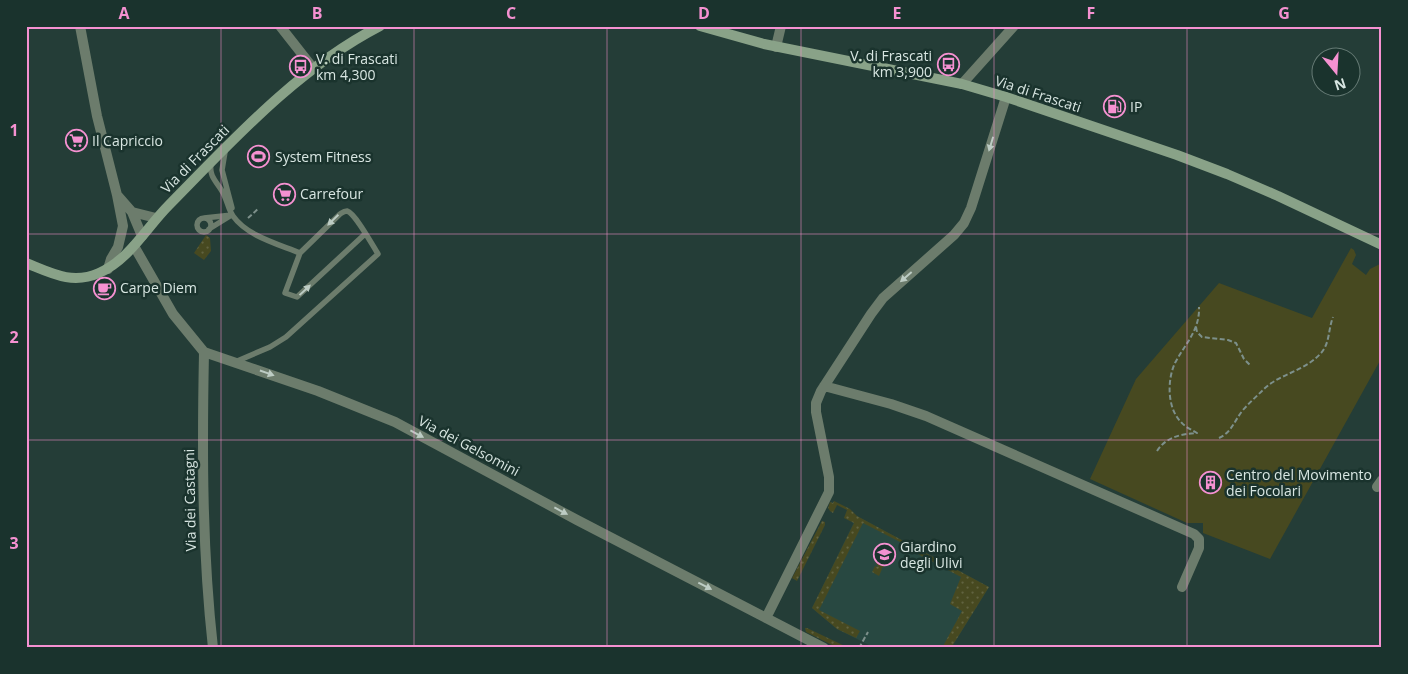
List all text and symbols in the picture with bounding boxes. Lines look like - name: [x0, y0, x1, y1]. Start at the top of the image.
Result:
- text: A: [118, 2, 130, 24]
- text: B: [312, 2, 322, 24]
- text: C: [506, 2, 516, 24]
- text: D: [698, 2, 710, 24]
- text: E: [893, 2, 902, 24]
- text: F: [1087, 2, 1095, 24]
- text: G: [1278, 2, 1290, 24]
- place label: V. di Frascati km 3,900: [850, 46, 932, 81]
- north arrow: [1310, 48, 1360, 98]
- place label: V. di Frascati km 4,300: [316, 49, 398, 84]
- bus stop icon: V. di Frascati km 3,900: [936, 52, 960, 76]
- bus stop icon: V. di Frascati km 4,300: [288, 55, 312, 79]
- street label: Via di Frascati: [993, 71, 1084, 116]
- text: N: [1332, 74, 1349, 96]
- fuel station icon: IP: [1102, 95, 1126, 119]
- place label: IP: [1130, 97, 1142, 116]
- text: 1: [9, 119, 19, 141]
- street label: Via di Frascati: [156, 120, 233, 197]
- supermarket icon: Il Capriccio: [64, 129, 88, 153]
- place label: Il Capriccio: [92, 131, 163, 150]
- one-way arrow: [987, 137, 995, 152]
- sports icon: System Fitness: [247, 145, 271, 169]
- place label: System Fitness: [275, 147, 372, 166]
- supermarket icon: Carrefour: [272, 182, 296, 206]
- place label: Carrefour: [300, 184, 364, 203]
- one-way arrow: [327, 214, 339, 226]
- one-way arrow: [900, 271, 913, 282]
- cafe icon: Carpe Diem: [92, 276, 116, 300]
- place label: Carpe Diem: [120, 278, 197, 297]
- one-way arrow: [298, 284, 310, 296]
- text: 2: [9, 326, 19, 348]
- one-way arrow: [260, 370, 275, 378]
- street label: Via dei Gelsomini: [415, 411, 523, 480]
- one-way arrow: [410, 430, 425, 438]
- street label: Via dei Castagni: [179, 449, 200, 551]
- place label: Centro del Movimento dei Focolari: [1226, 465, 1372, 500]
- building icon: Centro del Movimento dei Focolari: [1198, 471, 1222, 495]
- one-way arrow: [554, 507, 568, 515]
- text: 3: [9, 532, 19, 554]
- place label: Giardino degli Ulivi: [900, 537, 963, 572]
- school or university icon: Giardino degli Ulivi: [872, 543, 896, 567]
- one-way arrow: [698, 582, 712, 590]

